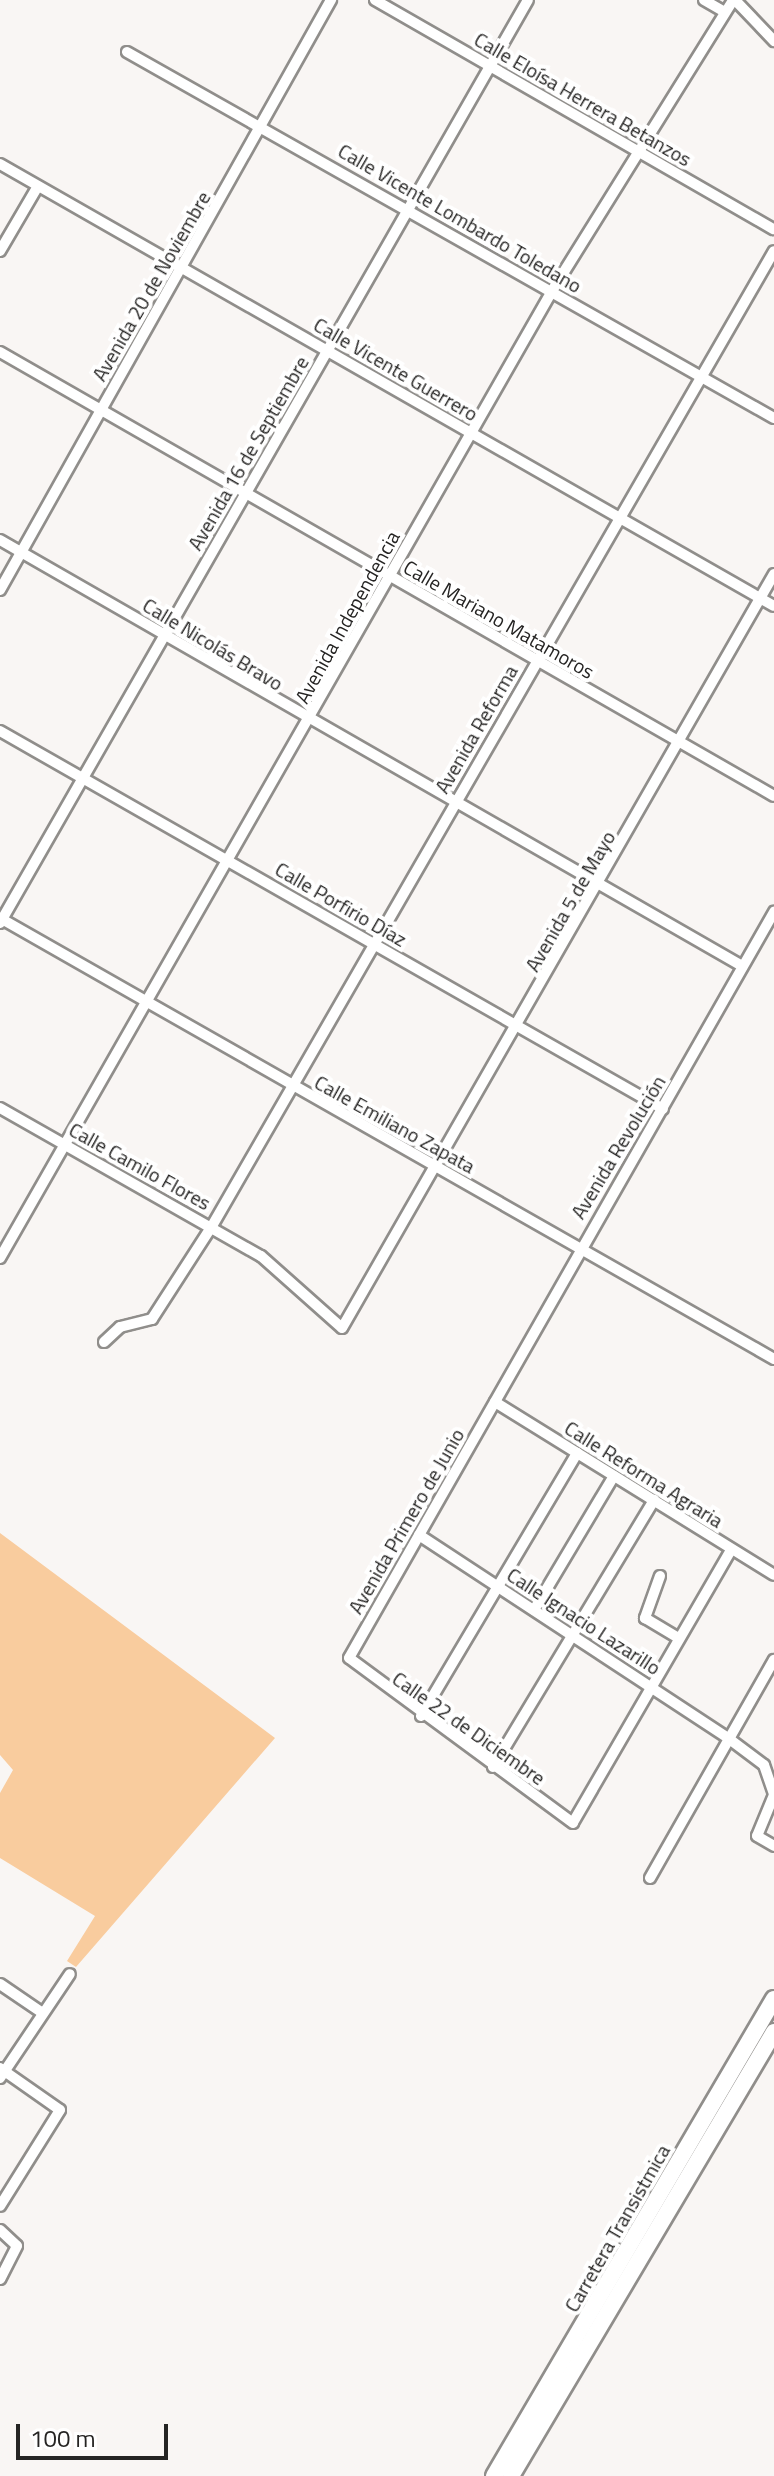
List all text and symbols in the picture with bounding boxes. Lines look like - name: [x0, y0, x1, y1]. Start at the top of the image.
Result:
- street label: Calle Eloísa Herrera Betanzos: [470, 27, 696, 171]
- street label: Calle Vicente Lombardo Toledano: [334, 138, 586, 298]
- street label: Avenida 20 de Noviembre: [87, 187, 215, 385]
- street label: Calle Vicente Guerrero: [310, 312, 482, 426]
- street label: Avenida 16 de Septiembre: [183, 352, 313, 554]
- street label: Avenida Independencia: [290, 527, 404, 707]
- street label: Calle Mariano Matamoros: [399, 555, 599, 683]
- street label: Calle Nicolás Bravo: [139, 593, 287, 695]
- street label: Avenida Reforma: [430, 661, 522, 797]
- street label: Avenida 5 de Mayo: [520, 826, 620, 976]
- street label: Calle Porfirio Díaz: [271, 857, 411, 951]
- street label: Calle Emiliano Zapata: [311, 1070, 479, 1178]
- street label: Avenida Revolución: [566, 1071, 670, 1223]
- street label: Calle Camilo Flores: [65, 1117, 215, 1215]
- street label: Calle Reforma Agraria: [560, 1416, 728, 1532]
- street label: Avenida Primero de Junio: [343, 1424, 469, 1618]
- street label: Calle Ignacio Lazarillo: [503, 1562, 665, 1680]
- street label: Calle 22 de Diciembre: [388, 1666, 550, 1790]
- street label: Carretera Transistmica: [559, 2140, 675, 2316]
- scale bar: [20, 2408, 172, 2458]
- text: 100 m: [30, 2420, 96, 2456]

